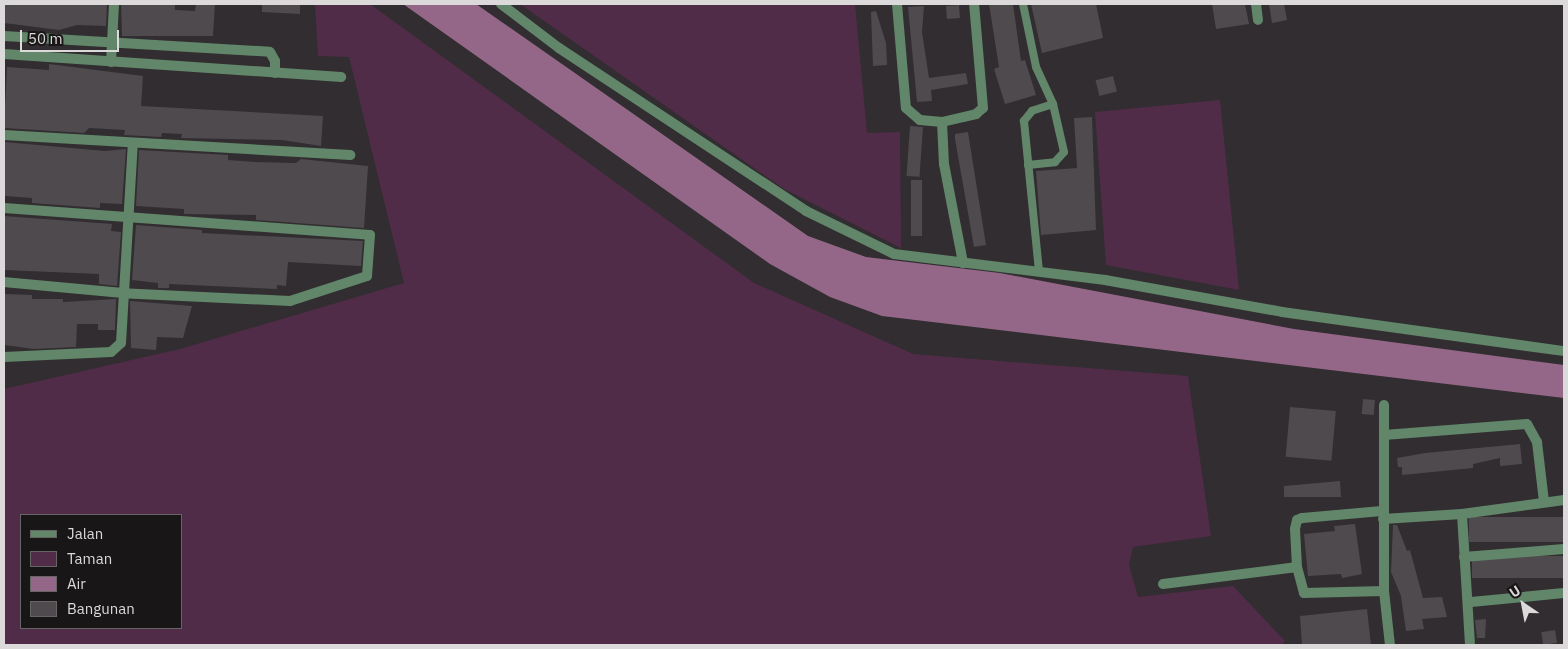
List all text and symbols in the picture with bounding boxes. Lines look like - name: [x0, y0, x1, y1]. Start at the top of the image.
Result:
- scale bar: [22, 20, 121, 52]
- text: 50 m: [28, 29, 63, 48]
- legend: [20, 514, 182, 629]
- text: Jalan: [67, 524, 103, 543]
- text: Taman: [67, 549, 112, 568]
- text: Air: [67, 574, 86, 593]
- north arrow: [1498, 579, 1548, 629]
- text: U: [1506, 581, 1524, 602]
- text: Bangunan: [67, 599, 135, 618]

